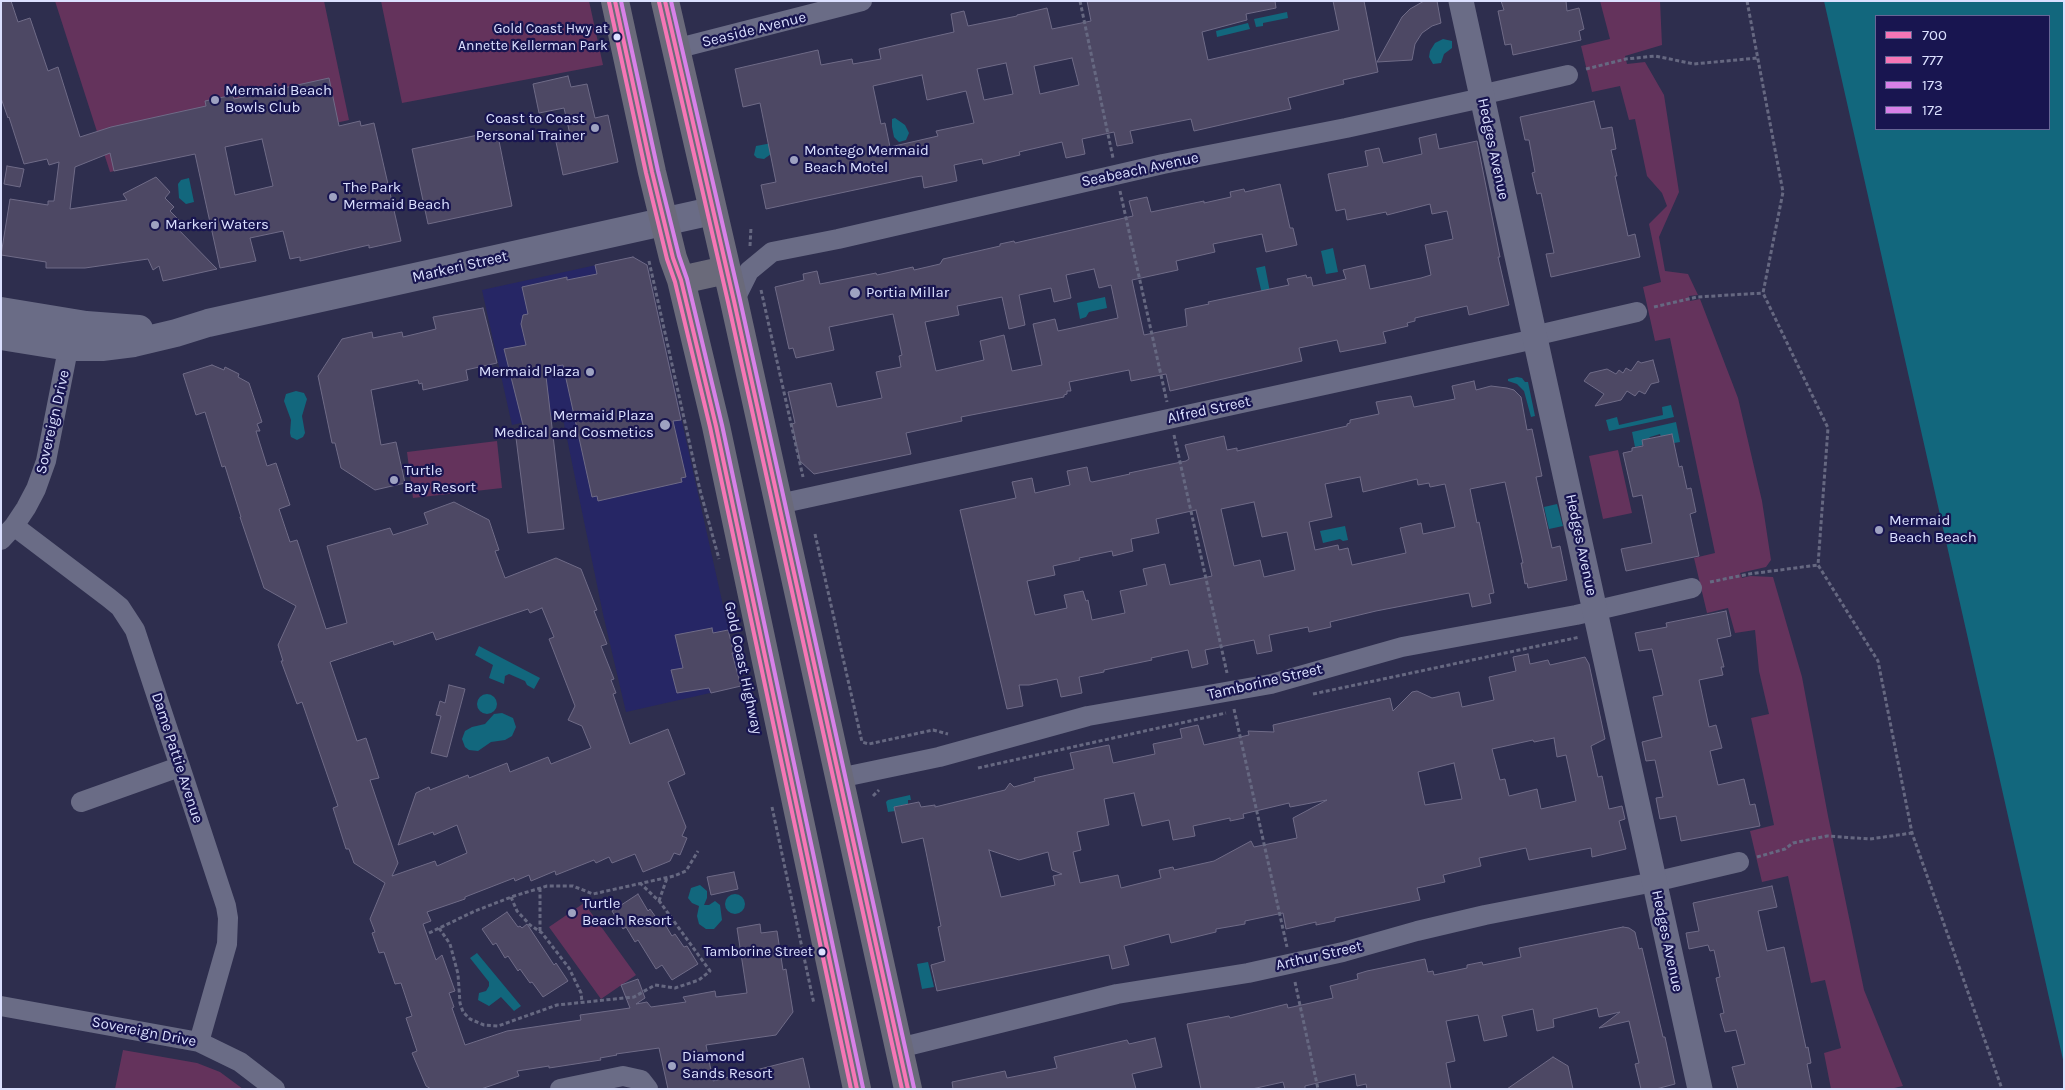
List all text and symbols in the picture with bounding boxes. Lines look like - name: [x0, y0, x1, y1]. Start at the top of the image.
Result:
- street label: Seaside Avenue: [700, 8, 808, 52]
- legend: [1875, 15, 2050, 130]
- place label: Gold Coast Hwy at Annette Kellerman Park: [458, 21, 608, 54]
- text: 700: [1922, 26, 1947, 44]
- marker: Gold Coast Hwy at Annette Kellerman Park: [612, 32, 622, 42]
- text: 777: [1922, 51, 1943, 69]
- text: 173: [1922, 76, 1943, 94]
- place label: Mermaid Beach Bowls Club: [225, 82, 332, 117]
- marker: Mermaid Beach Bowls Club: [209, 94, 221, 106]
- street label: Hedges Avenue: [1473, 96, 1513, 202]
- text: 172: [1922, 101, 1943, 119]
- place label: Coast to Coast Personal Trainer: [476, 110, 585, 145]
- marker: Coast to Coast Personal Trainer: [589, 122, 601, 134]
- place label: Montego Mermaid Beach Motel: [804, 142, 929, 177]
- street label: Seabeach Avenue: [1080, 149, 1200, 191]
- marker: Montego Mermaid Beach Motel: [788, 154, 800, 166]
- place label: The Park Mermaid Beach: [343, 179, 450, 214]
- marker: The Park Mermaid Beach: [327, 191, 339, 203]
- place label: Markeri Waters: [165, 216, 269, 234]
- marker: Markeri Waters: [149, 219, 161, 231]
- street label: Markeri Street: [411, 247, 509, 287]
- place label: Portia Millar: [866, 284, 949, 302]
- marker: Portia Millar: [848, 286, 862, 300]
- place label: Mermaid Plaza: [479, 363, 580, 381]
- marker: Mermaid Plaza: [584, 366, 596, 378]
- street label: Sovereign Drive: [32, 368, 74, 476]
- street label: Alfred Street: [1166, 392, 1252, 428]
- place label: Mermaid Plaza Medical and Cosmetics: [494, 407, 654, 442]
- marker: Mermaid Plaza Medical and Cosmetics: [658, 418, 672, 432]
- place label: Turtle Bay Resort: [404, 462, 476, 497]
- marker: Turtle Bay Resort: [388, 474, 400, 486]
- street label: Hedges Avenue: [1561, 492, 1601, 598]
- place label: Mermaid Beach Beach: [1889, 512, 1977, 547]
- marker: Mermaid Beach Beach: [1873, 524, 1885, 536]
- street label: Gold Coast Highway: [720, 600, 766, 736]
- street label: Tamborine Street: [1206, 660, 1324, 704]
- street label: Dame Pattie Avenue: [147, 690, 207, 826]
- street label: Hedges Avenue: [1647, 888, 1687, 994]
- place label: Turtle Beach Resort: [582, 895, 672, 930]
- marker: Turtle Beach Resort: [566, 907, 578, 919]
- street label: Arthur Street: [1274, 937, 1364, 975]
- place label: Tamborine Street: [704, 944, 813, 960]
- marker: Tamborine Street: [817, 947, 827, 957]
- street label: Sovereign Drive: [90, 1013, 198, 1051]
- place label: Diamond Sands Resort: [682, 1048, 773, 1083]
- marker: Diamond Sands Resort: [666, 1060, 678, 1072]

